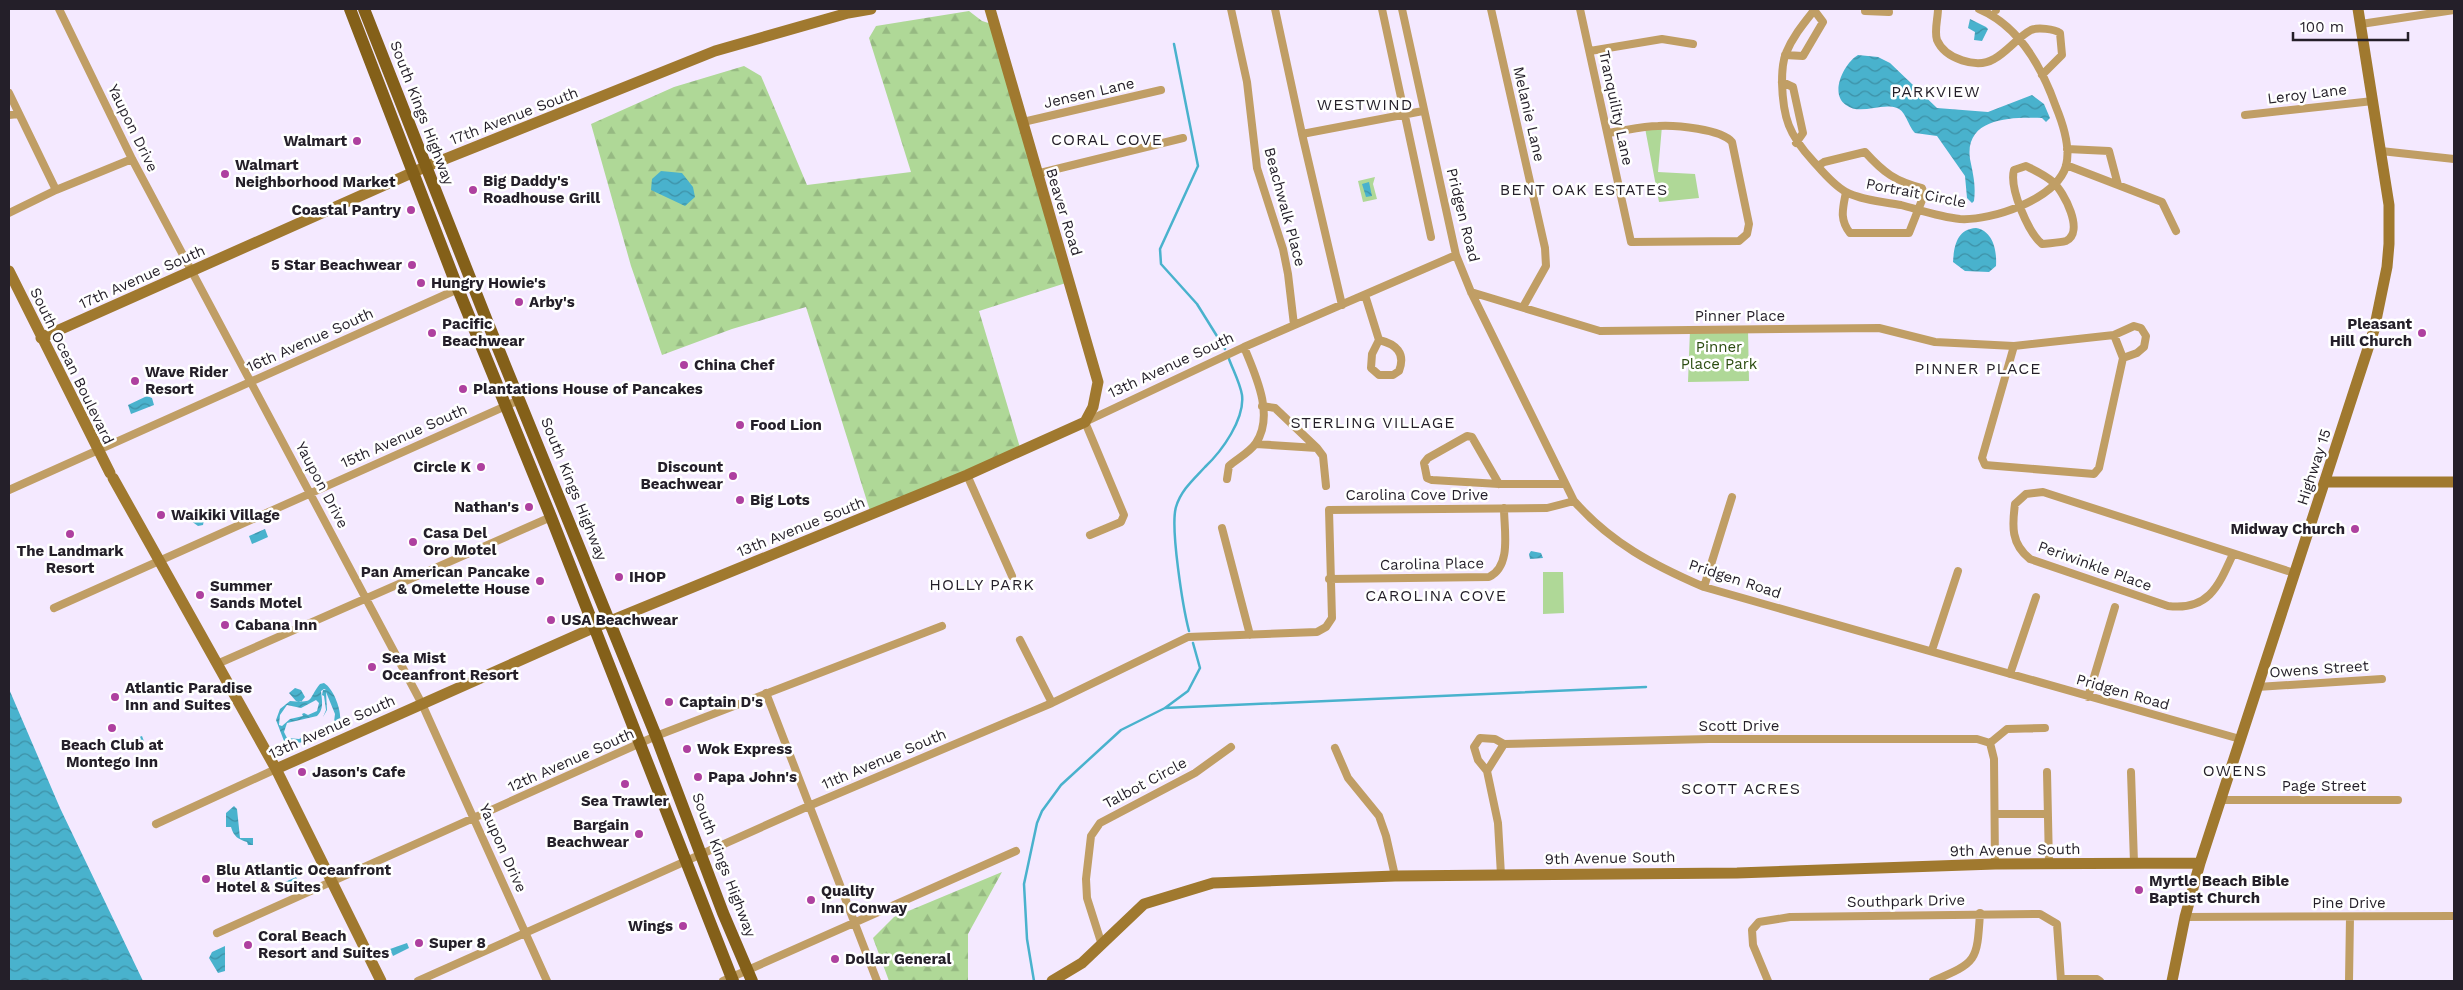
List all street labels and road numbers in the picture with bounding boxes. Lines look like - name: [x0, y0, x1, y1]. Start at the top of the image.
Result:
- street label: South Kings Highway: [386, 38, 458, 188]
- street label: Tranquility Lane: [1595, 49, 1637, 167]
- street label: Melanie Lane: [1509, 65, 1549, 163]
- street label: Jensen Lane: [1042, 74, 1136, 112]
- street label: Leroy Lane: [2266, 80, 2348, 108]
- street label: Yaupon Drive: [104, 81, 162, 175]
- street label: 17th Avenue South: [447, 83, 581, 149]
- street label: Beachwalk Place: [1260, 145, 1310, 269]
- street label: Beaver Road: [1042, 166, 1086, 258]
- street label: Pridgen Road: [1443, 166, 1483, 264]
- street label: Portrait Circle: [1864, 174, 1968, 212]
- street label: 17th Avenue South: [76, 241, 208, 313]
- street label: South Ocean Boulevard: [26, 285, 118, 447]
- street label: 16th Avenue South: [244, 304, 376, 376]
- street label: Pinner Place: [1695, 307, 1785, 325]
- street label: 13th Avenue South: [1105, 328, 1237, 402]
- street label: 15th Avenue South: [338, 400, 470, 472]
- street label: South Kings Highway: [537, 415, 611, 564]
- street label: Highway 15: [2293, 426, 2335, 508]
- street label: Yaupon Drive: [292, 439, 352, 531]
- street label: Carolina Cove Drive: [1346, 486, 1488, 504]
- street label: 13th Avenue South: [734, 493, 868, 561]
- street label: Periwinkle Place: [2036, 537, 2154, 595]
- street label: Carolina Place: [1380, 554, 1484, 574]
- street label: Pridgen Road: [1686, 556, 1784, 602]
- street label: Owens Street: [2269, 657, 2370, 681]
- street label: Pridgen Road: [2074, 670, 2172, 714]
- street label: 13th Avenue South: [266, 691, 398, 763]
- street label: Scott Drive: [1699, 717, 1779, 735]
- street label: 12th Avenue South: [505, 724, 637, 796]
- street label: 11th Avenue South: [819, 725, 949, 793]
- street label: Talbot Circle: [1100, 753, 1190, 813]
- street label: Page Street: [2282, 777, 2367, 795]
- street label: South Kings Highway: [688, 790, 760, 940]
- street label: Yaupon Drive: [475, 801, 531, 895]
- street label: 9th Avenue South: [1949, 840, 2081, 860]
- street label: 9th Avenue South: [1544, 848, 1676, 868]
- street label: Southpark Drive: [1847, 891, 1965, 911]
- street label: Pine Drive: [2312, 894, 2386, 912]

